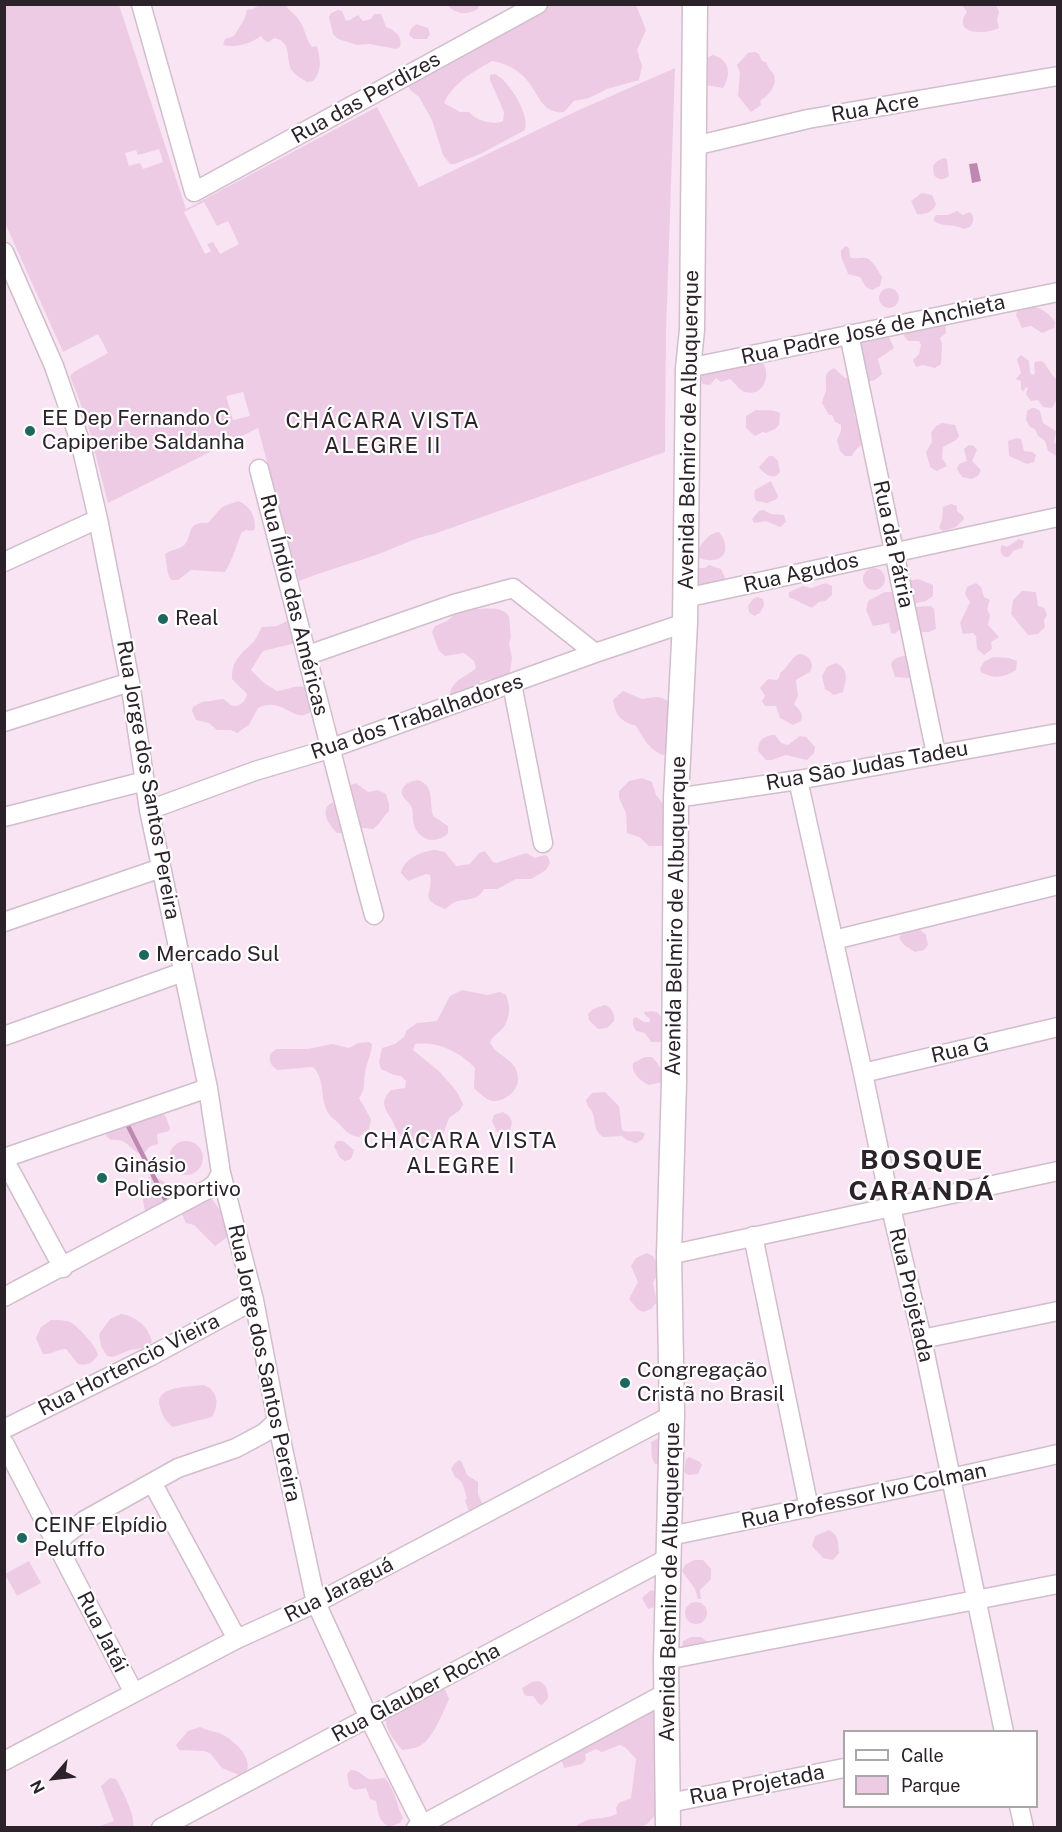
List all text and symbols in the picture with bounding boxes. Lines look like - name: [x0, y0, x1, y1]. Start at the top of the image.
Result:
- street label: Rua das Perdizes: [287, 47, 445, 149]
- street label: Rua Acre: [829, 88, 921, 128]
- street label: Avenida Belmiro de Albuquerque: [674, 270, 704, 590]
- street label: Rua Padre José de Anchieta: [739, 290, 1007, 370]
- place label: EE Dep Fernando C Capiperibe Saldanha: [42, 406, 245, 456]
- district label: CHÁCARA VISTA ALEGRE II: [286, 408, 480, 460]
- marker: EE Dep Fernando C Capiperibe Saldanha: [23, 424, 37, 438]
- street label: Rua da Pátria: [867, 478, 919, 610]
- street label: Rua Índio das Américas: [254, 492, 334, 718]
- street label: Rua Agudos: [741, 548, 861, 598]
- place label: Real: [175, 606, 219, 632]
- marker: Real: [156, 612, 170, 626]
- street label: Rua Jorge dos Santos Pereira: [111, 638, 185, 922]
- street label: Rua dos Trabalhadores: [307, 669, 527, 765]
- street label: Rua São Judas Tadeu: [764, 736, 970, 796]
- street label: Avenida Belmiro de Albuquerque: [661, 756, 691, 1076]
- place label: Mercado Sul: [156, 942, 280, 968]
- marker: Mercado Sul: [137, 948, 151, 962]
- street label: Rua G: [929, 1031, 991, 1069]
- district label: CHÁCARA VISTA ALEGRE I: [364, 1128, 558, 1180]
- district label: BOSQUE CARANDÁ: [849, 1145, 995, 1208]
- place label: Ginásio Poliesportivo: [114, 1153, 241, 1203]
- marker: Ginásio Poliesportivo: [95, 1171, 109, 1185]
- street label: Rua Jorge dos Santos Pereira: [222, 1222, 306, 1504]
- street label: Rua Projetada: [883, 1225, 939, 1365]
- street label: Rua Hortencio Vieira: [34, 1308, 224, 1422]
- place label: Congregação Cristã no Brasil: [637, 1358, 785, 1408]
- marker: Congregação Cristã no Brasil: [618, 1376, 632, 1390]
- street label: Avenida Belmiro de Albuquerque: [655, 1422, 685, 1742]
- street label: Rua Professor Ivo Colman: [739, 1458, 989, 1534]
- place label: CEINF Elpídio Peluffo: [34, 1513, 167, 1563]
- marker: CEINF Elpídio Peluffo: [15, 1531, 29, 1545]
- street label: Rua Jaraguá: [280, 1552, 398, 1628]
- street label: Rua Jatái: [71, 1587, 133, 1677]
- street label: Rua Glauber Rocha: [328, 1638, 504, 1748]
- legend: [843, 1730, 1038, 1808]
- text: Calle: [901, 1745, 944, 1766]
- north arrow: [24, 1748, 84, 1808]
- street label: Rua Projetada: [687, 1760, 827, 1810]
- text: Parque: [901, 1775, 961, 1796]
- text: N: [26, 1777, 49, 1797]

